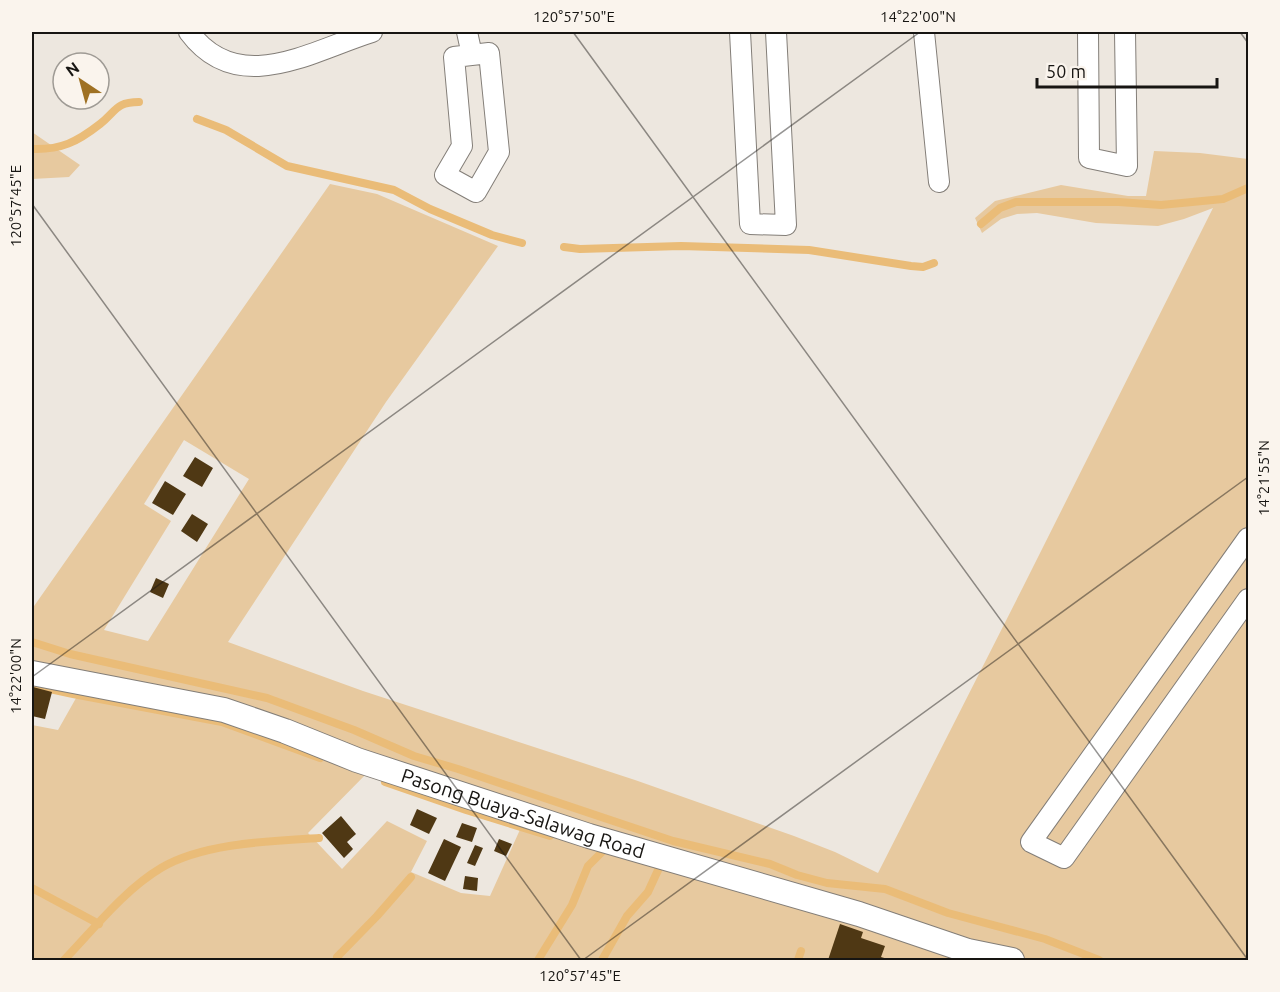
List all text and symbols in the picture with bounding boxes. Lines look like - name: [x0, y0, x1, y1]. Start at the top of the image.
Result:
- text: 120°57'50"E: [533, 8, 615, 25]
- text: 14°22'00"N: [880, 8, 956, 25]
- north arrow: [51, 51, 111, 111]
- scale bar: [1037, 51, 1217, 89]
- text: N: [62, 58, 82, 80]
- text: 50 m: [1046, 61, 1086, 81]
- text: 120°57'45"E: [7, 165, 24, 247]
- text: 14°21'55"N: [1255, 440, 1272, 516]
- text: 14°22'00"N: [7, 638, 24, 714]
- street label: Pasong Buaya-Salawag Road: [398, 763, 647, 862]
- text: 120°57'45"E: [539, 967, 621, 984]

